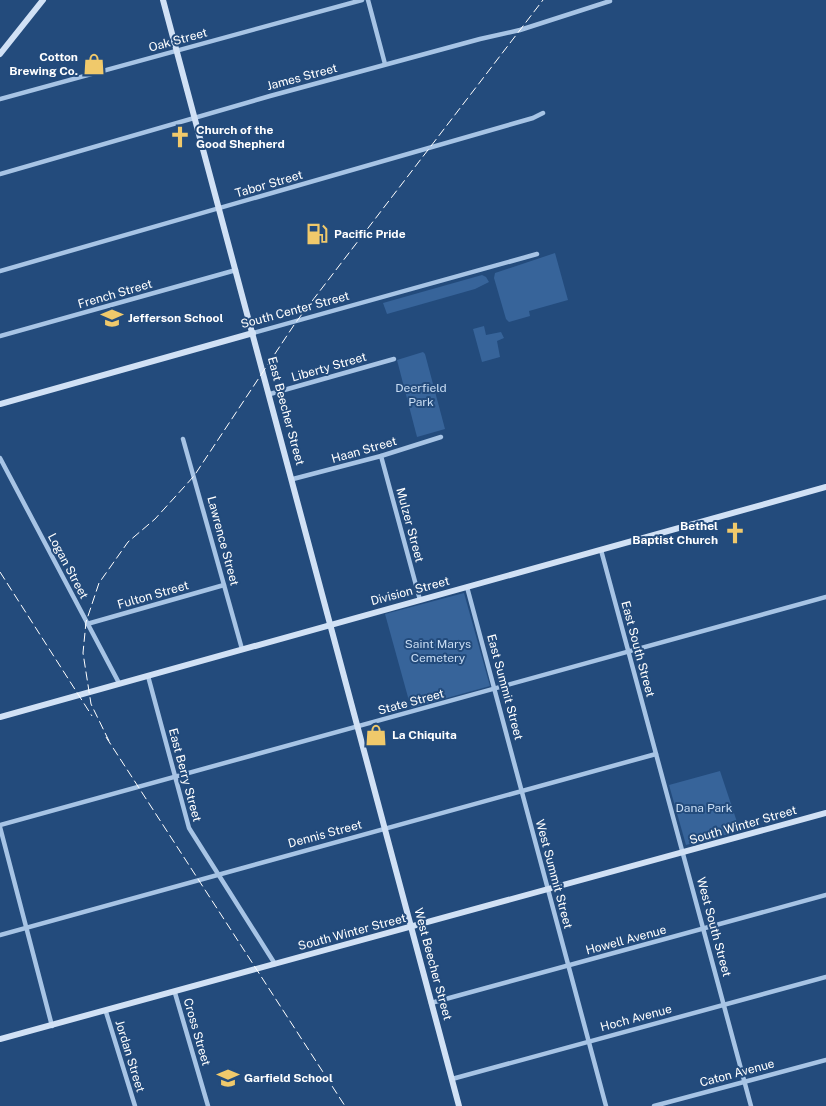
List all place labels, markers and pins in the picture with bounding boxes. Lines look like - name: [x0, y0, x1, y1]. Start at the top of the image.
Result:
- place label: Cotton Brewing Co.: [9, 50, 78, 78]
- shop icon: Cotton Brewing Co.: [81, 51, 107, 77]
- place label: Church of the Good Shepherd: [196, 123, 285, 151]
- church icon: Church of the Good Shepherd: [167, 124, 193, 150]
- fuel station icon: Pacific Pride: [304, 221, 330, 247]
- place label: Pacific Pride: [334, 227, 406, 241]
- school or university icon: Jefferson School: [99, 305, 125, 331]
- place label: Jefferson School: [128, 311, 224, 325]
- place label: Bethel Baptist Church: [632, 519, 718, 547]
- church icon: Bethel Baptist Church: [722, 520, 748, 546]
- shop icon: La Chiquita: [363, 722, 389, 748]
- place label: La Chiquita: [392, 728, 457, 742]
- school or university icon: Garfield School: [215, 1065, 241, 1091]
- place label: Garfield School: [244, 1071, 333, 1085]

